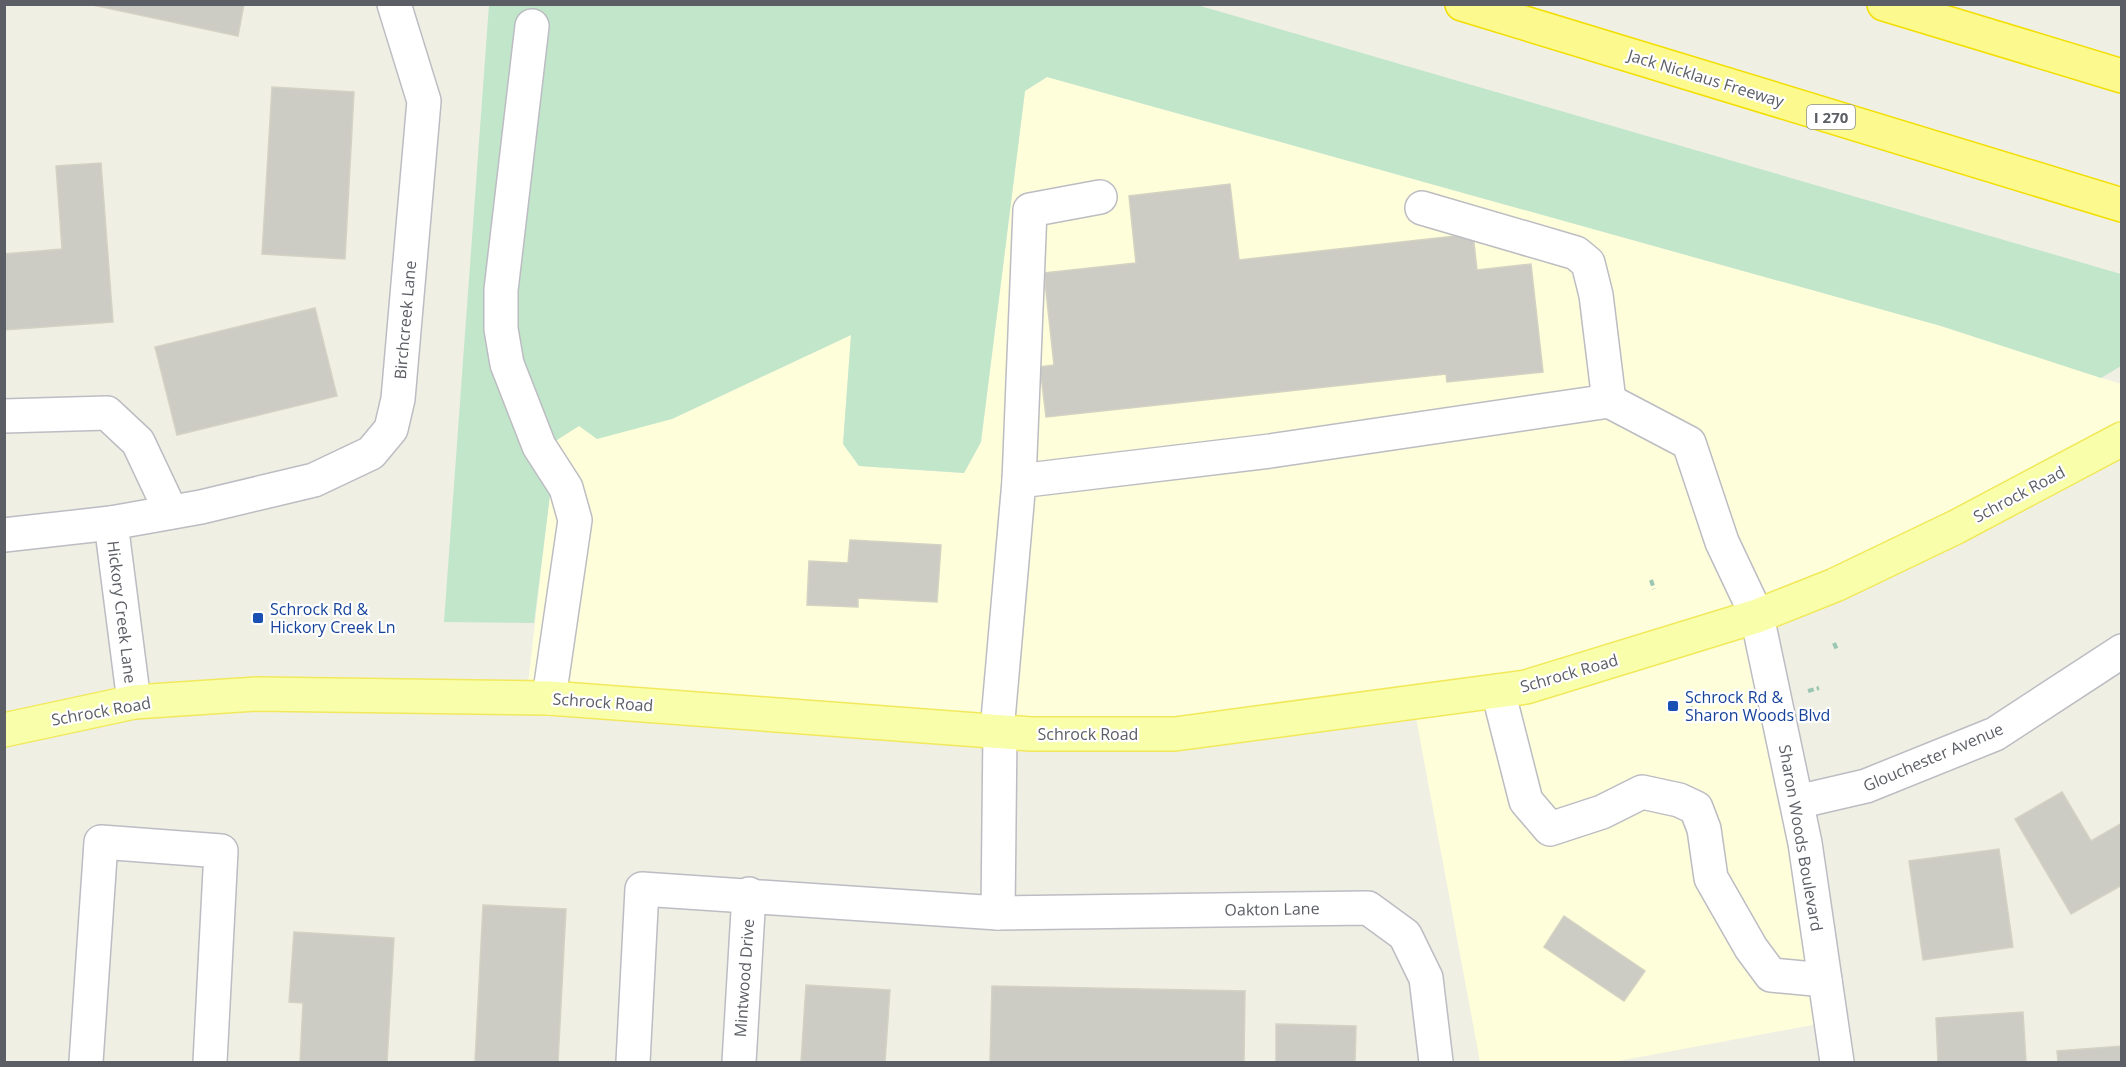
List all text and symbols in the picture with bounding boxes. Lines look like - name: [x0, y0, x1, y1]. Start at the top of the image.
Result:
- street label: Jack Nicklaus Freeway: [1623, 43, 1788, 113]
- road number: I 270: [1807, 105, 1855, 129]
- street label: Birchcreek Lane: [389, 260, 421, 380]
- street label: Schrock Road: [1969, 461, 2069, 527]
- street label: Hickory Creek Lane: [102, 539, 142, 685]
- place label: Schrock Rd & Hickory Creek Ln: [270, 598, 396, 638]
- marker: Schrock Rd & Hickory Creek Ln: [251, 611, 265, 625]
- street label: Schrock Road: [1518, 649, 1620, 697]
- place label: Schrock Rd & Sharon Woods Blvd: [1685, 686, 1830, 726]
- street label: Schrock Road: [552, 688, 654, 716]
- street label: Schrock Road: [49, 691, 153, 731]
- marker: Schrock Rd & Sharon Woods Blvd: [1666, 699, 1680, 713]
- street label: Glouchester Avenue: [1860, 718, 2006, 796]
- street label: Schrock Road: [1038, 723, 1138, 745]
- street label: Sharon Woods Boulevard: [1774, 743, 1828, 933]
- street label: Oakton Lane: [1224, 897, 1320, 921]
- street label: Mintwood Drive: [729, 918, 759, 1038]

